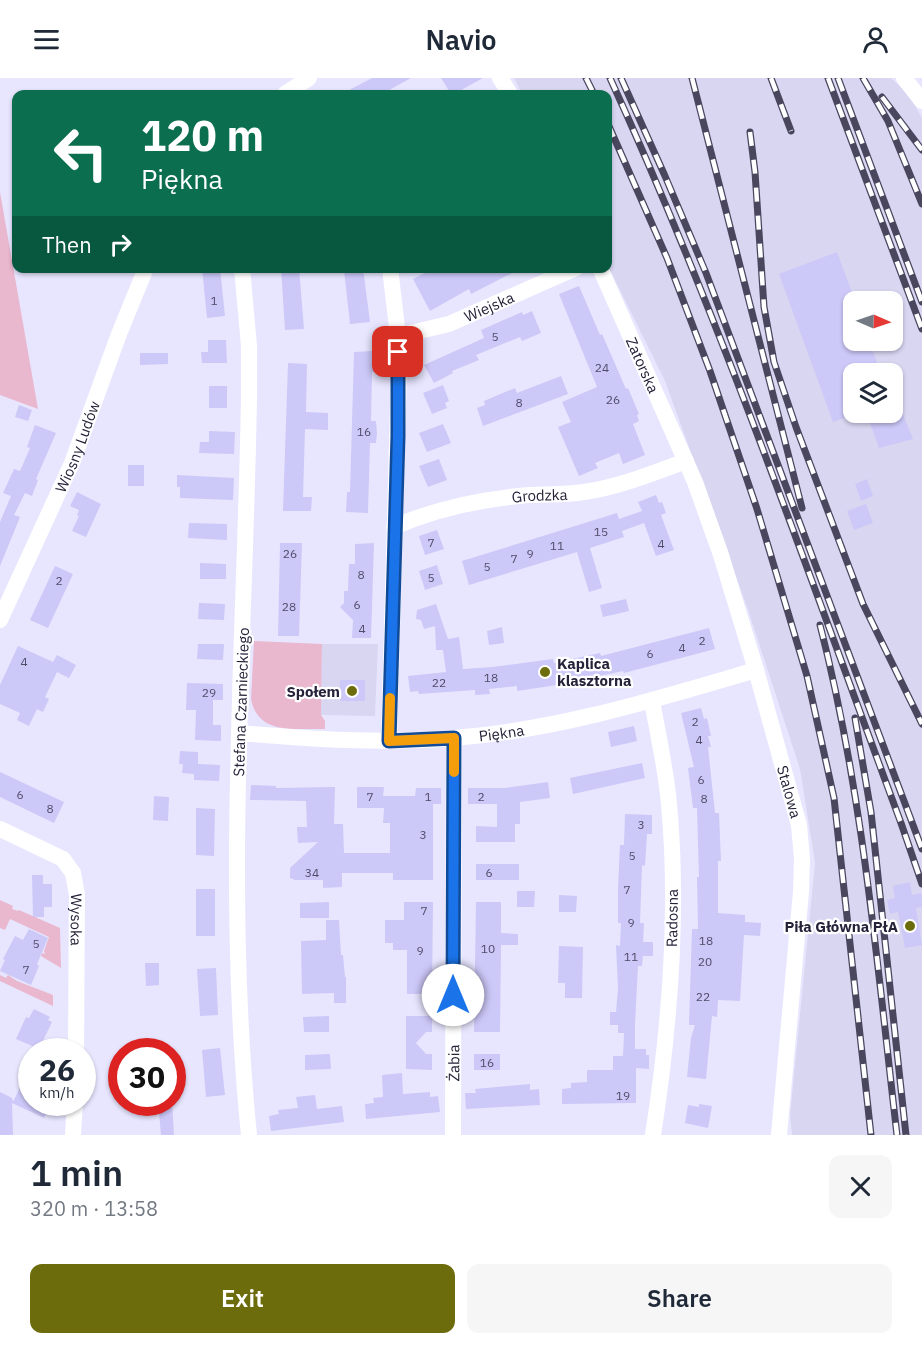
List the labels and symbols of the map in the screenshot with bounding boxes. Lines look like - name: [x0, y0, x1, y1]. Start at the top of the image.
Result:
- street label: Wiejska: [461, 287, 517, 326]
- north arrow: [843, 291, 903, 351]
- house number: 1: [210, 293, 218, 308]
- pin: [372, 326, 423, 377]
- house number: 5: [491, 329, 499, 344]
- street label: Zatorska: [622, 334, 664, 396]
- house number: 24: [595, 360, 609, 375]
- house number: 26: [606, 392, 620, 407]
- house number: 8: [515, 395, 523, 410]
- street label: Wiosny Ludów: [50, 398, 104, 495]
- house number: 16: [357, 424, 371, 439]
- street label: Grodzka: [511, 484, 568, 506]
- house number: 15: [594, 524, 608, 539]
- house number: 7: [427, 535, 435, 550]
- house number: 4: [657, 536, 665, 551]
- house number: 11: [550, 538, 564, 553]
- house number: 26: [283, 546, 297, 561]
- house number: 9: [526, 546, 534, 561]
- house number: 7: [510, 551, 518, 566]
- house number: 5: [483, 559, 491, 574]
- house number: 8: [357, 567, 365, 582]
- house number: 5: [427, 570, 435, 585]
- house number: 2: [55, 573, 63, 588]
- house number: 6: [353, 597, 361, 612]
- house number: 28: [282, 599, 296, 614]
- house number: 4: [358, 621, 366, 636]
- street label: Stefana Czarnieckiego: [229, 627, 253, 777]
- house number: 2: [698, 633, 706, 648]
- house number: 4: [678, 640, 686, 655]
- house number: 6: [646, 646, 654, 661]
- house number: 4: [20, 654, 28, 669]
- place label: Kaplica klasztorna: [557, 654, 632, 690]
- marker: Kaplica klasztorna: [538, 665, 552, 679]
- house number: 18: [484, 670, 498, 685]
- house number: 22: [432, 675, 446, 690]
- place label: Społem: [287, 682, 340, 701]
- marker: Społem: [345, 684, 359, 698]
- house number: 29: [202, 685, 216, 700]
- house number: 2: [691, 714, 699, 729]
- street label: Piękna: [478, 720, 525, 745]
- house number: 4: [695, 732, 703, 747]
- street label: Stalowa: [773, 763, 806, 820]
- house number: 6: [697, 772, 705, 787]
- house number: 6: [16, 787, 24, 802]
- house number: 7: [366, 789, 374, 804]
- house number: 1: [424, 789, 432, 804]
- house number: 2: [477, 789, 485, 804]
- house number: 8: [700, 791, 708, 806]
- house number: 8: [46, 801, 54, 816]
- house number: 3: [637, 817, 645, 832]
- house number: 3: [419, 827, 427, 842]
- house number: 5: [628, 848, 636, 863]
- house number: 34: [305, 865, 319, 880]
- house number: 6: [485, 865, 493, 880]
- house number: 7: [623, 882, 631, 897]
- street label: Radosna: [662, 889, 682, 947]
- street label: Wysoka: [67, 893, 87, 946]
- house number: 7: [420, 903, 428, 918]
- house number: 9: [627, 915, 635, 930]
- place label: Piła Główna PłA: [784, 917, 898, 936]
- marker: Piła Główna PłA: [903, 919, 917, 933]
- house number: 18: [699, 933, 713, 948]
- house number: 5: [32, 936, 40, 951]
- house number: 10: [481, 941, 495, 956]
- house number: 9: [416, 943, 424, 958]
- house number: 11: [624, 949, 638, 964]
- house number: 20: [698, 954, 712, 969]
- house number: 7: [22, 962, 30, 977]
- position arrow: [421, 963, 485, 1027]
- house number: 22: [696, 989, 710, 1004]
- speed limit sign: 30: [108, 1038, 186, 1116]
- street label: Żabia: [444, 1044, 463, 1082]
- house number: 16: [480, 1055, 494, 1070]
- house number: 19: [616, 1088, 630, 1103]

